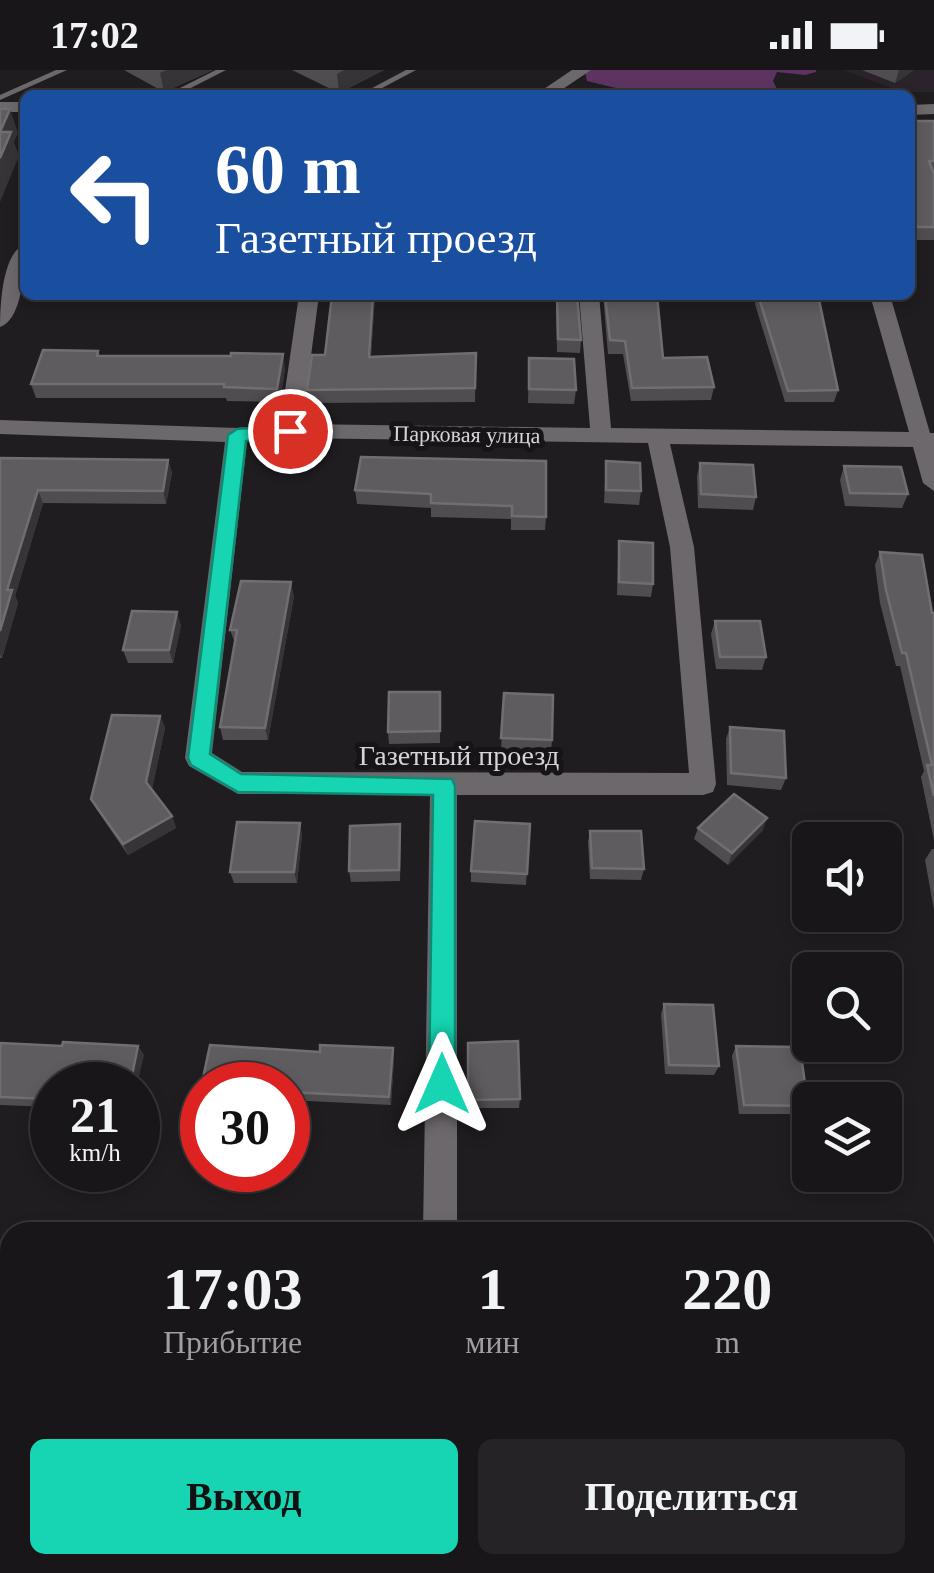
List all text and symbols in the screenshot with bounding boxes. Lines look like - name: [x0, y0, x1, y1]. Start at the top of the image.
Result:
- text: 17:02: [50, 14, 139, 56]
- icon: left: [50, 130, 180, 260]
- text: 60 m: [215, 131, 361, 208]
- text: Газетный проезд: [215, 213, 537, 263]
- pin: [248, 389, 333, 474]
- icon: arrive: [263, 404, 318, 459]
- street label: Парковая улица: [393, 421, 541, 448]
- street label: Газетный проезд: [359, 740, 559, 771]
- map controls: [792, 822, 902, 1192]
- button: sound: [792, 822, 902, 932]
- button: search: [792, 952, 902, 1062]
- position arrow: [390, 1032, 494, 1136]
- speed limit sign: 30: [180, 1062, 310, 1192]
- button: layers: [792, 1082, 902, 1192]
- text: 21: [70, 1087, 120, 1143]
- text: km/h: [69, 1139, 121, 1166]
- text: 17:03: [163, 1256, 303, 1322]
- text: 1: [477, 1256, 507, 1322]
- text: 220: [682, 1256, 772, 1322]
- text: Прибытие: [163, 1324, 302, 1360]
- text: мин: [465, 1324, 520, 1360]
- text: m: [715, 1324, 740, 1360]
- button: Выход: [30, 1439, 458, 1554]
- button: Поделиться: [478, 1439, 905, 1554]

